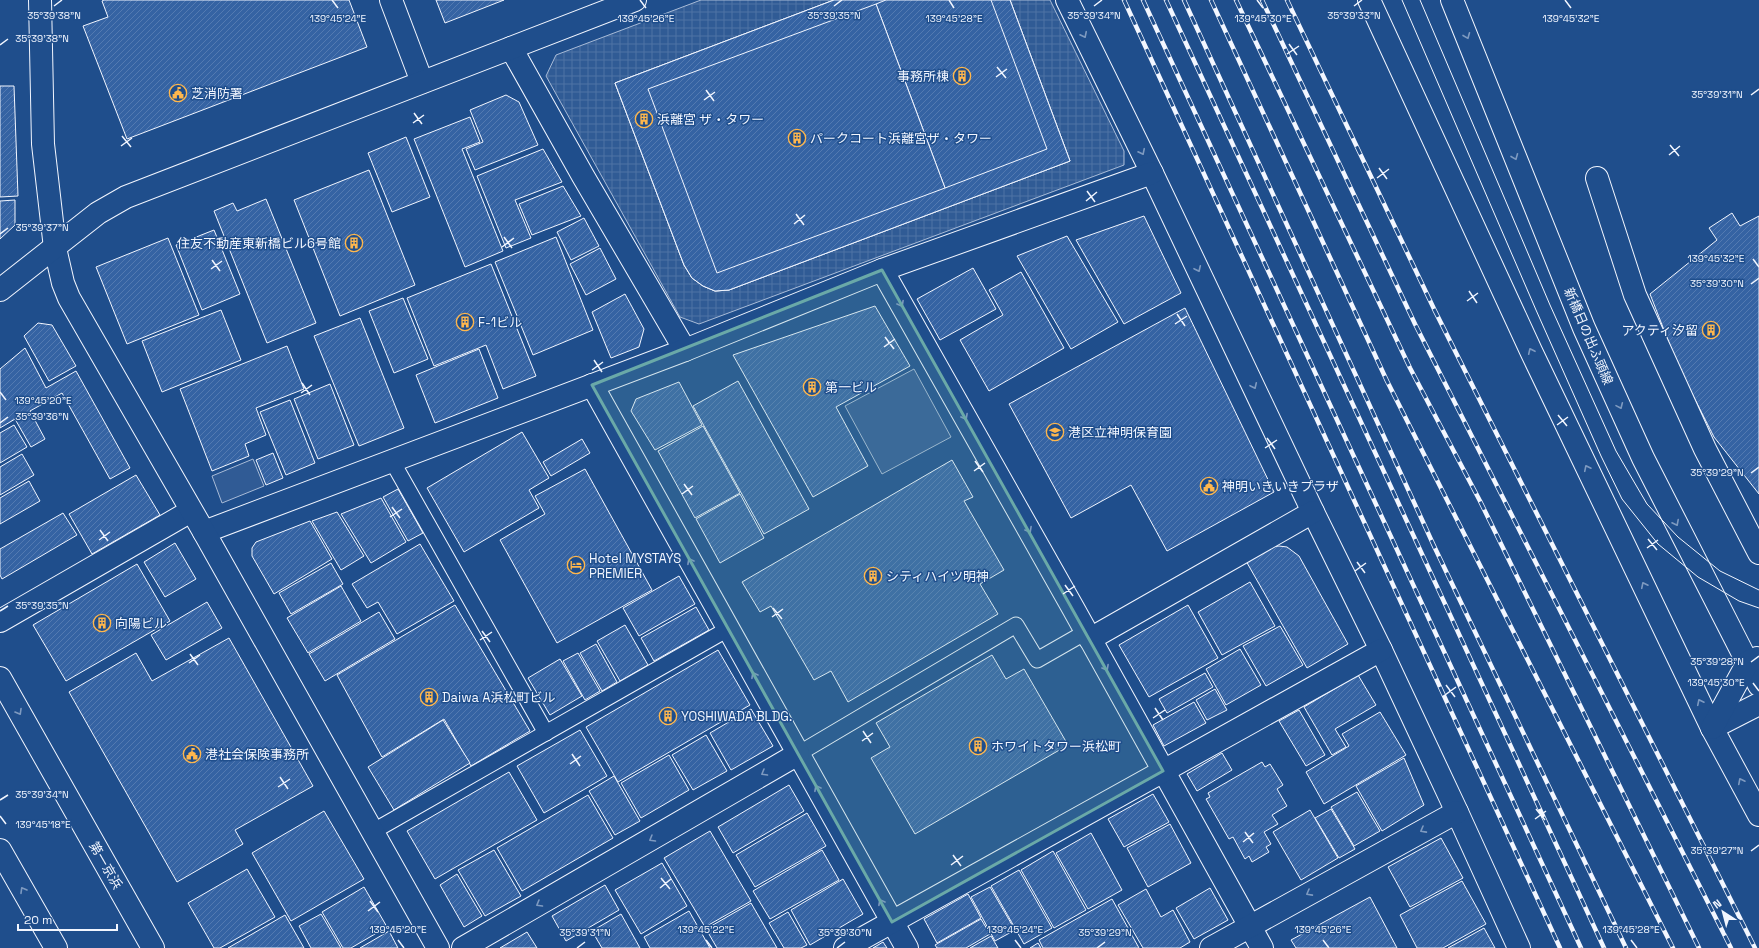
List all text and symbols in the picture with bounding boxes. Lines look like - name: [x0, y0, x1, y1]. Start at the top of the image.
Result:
- text: 35°39'38"N: [27, 9, 81, 22]
- text: 35°39'35"N: [807, 9, 861, 22]
- text: 35°39'34"N: [1067, 9, 1121, 22]
- text: 35°39'33"N: [1327, 9, 1381, 22]
- text: 139°45'24"E: [310, 12, 367, 25]
- text: 139°45'26"E: [618, 12, 675, 25]
- text: 139°45'28"E: [925, 12, 983, 25]
- text: 139°45'30"E: [1234, 12, 1292, 25]
- text: 139°45'32"E: [1543, 12, 1600, 25]
- one-way arrow: [1079, 31, 1087, 38]
- text: 35°39'38"N: [15, 32, 69, 45]
- one-way arrow: [1462, 32, 1470, 40]
- building icon: 事務所棟: [952, 66, 972, 86]
- place label: 事務所棟: [897, 68, 949, 85]
- public building icon: 芝消防署: [168, 83, 188, 103]
- place label: 芝消防署: [191, 85, 243, 102]
- text: 35°39'31"N: [1691, 88, 1743, 101]
- building icon: 浜離宮 ザ・タワー: [634, 109, 654, 129]
- place label: 浜離宮 ザ・タワー: [657, 111, 764, 128]
- building icon: パークコート浜離宮ザ・タワー: [787, 128, 807, 148]
- place label: パークコート浜離宮ザ・タワー: [810, 130, 992, 147]
- one-way arrow: [1137, 147, 1144, 155]
- one-way arrow: [1511, 153, 1519, 160]
- text: 35°39'37"N: [15, 221, 69, 234]
- building icon: 住友不動産東新橋ビル6号館: [344, 233, 364, 253]
- place label: 住友不動産東新橋ビル6号館: [177, 235, 341, 252]
- text: 139°45'32"E: [1688, 252, 1745, 265]
- one-way arrow: [1193, 265, 1201, 272]
- text: 35°39'30"N: [1690, 277, 1744, 290]
- street label: 新橋日の出ふ頭線: [1560, 285, 1617, 387]
- one-way arrow: [897, 300, 904, 307]
- building icon: F-1ビル: [455, 312, 475, 332]
- place label: F-1ビル: [478, 314, 522, 331]
- building icon: アクティ汐留: [1701, 320, 1721, 340]
- place label: アクティ汐留: [1621, 322, 1698, 339]
- one-way arrow: [1528, 347, 1536, 355]
- building icon: 第一ビル: [802, 377, 822, 397]
- place label: 第一ビル: [825, 379, 877, 396]
- one-way arrow: [1249, 382, 1257, 390]
- text: 139°45'20"E: [14, 394, 72, 407]
- one-way arrow: [1615, 402, 1623, 409]
- text: 35°39'36"N: [15, 410, 69, 423]
- one-way arrow: [961, 413, 968, 420]
- school or university icon: 港区立神明保育園: [1045, 422, 1065, 442]
- place label: 港区立神明保育園: [1068, 424, 1172, 441]
- one-way arrow: [1584, 465, 1592, 472]
- text: 35°39'29"N: [1690, 466, 1744, 479]
- public building icon: 神明いきいきプラザ: [1199, 476, 1219, 496]
- place label: 神明いきいきプラザ: [1222, 478, 1339, 495]
- one-way arrow: [1672, 518, 1679, 526]
- one-way arrow: [1025, 526, 1032, 533]
- place label: Hotel MYSTAYS PREMIER: [589, 550, 681, 582]
- hotel icon: Hotel MYSTAYS PREMIER: [566, 555, 586, 575]
- one-way arrow: [688, 558, 695, 565]
- building icon: シティハイツ明神: [863, 566, 883, 586]
- place label: シティハイツ明神: [886, 568, 989, 585]
- one-way arrow: [1641, 582, 1649, 589]
- text: 35°39'35"N: [15, 599, 69, 612]
- building icon: 向陽ビル: [92, 613, 112, 633]
- place label: 向陽ビル: [115, 615, 167, 632]
- text: 35°39'28"N: [1690, 655, 1744, 668]
- one-way arrow: [1102, 664, 1109, 671]
- one-way arrow: [751, 672, 758, 679]
- text: 139°45'30"E: [1687, 676, 1745, 689]
- building icon: Daiwa A浜松町ビル: [419, 687, 439, 707]
- place label: Daiwa A浜松町ビル: [442, 689, 555, 706]
- one-way arrow: [1697, 699, 1705, 706]
- building icon: YOSHIWADA BLDG.: [658, 706, 678, 726]
- one-way arrow: [15, 708, 22, 715]
- place label: YOSHIWADA BLDG.: [681, 708, 792, 725]
- building icon: ホワイトタワー浜松町: [968, 736, 988, 756]
- place label: ホワイトタワー浜松町: [991, 738, 1121, 755]
- public building icon: 港社会保険事務所: [182, 744, 202, 764]
- place label: 港社会保険事務所: [205, 746, 309, 763]
- one-way arrow: [761, 769, 769, 776]
- one-way arrow: [1738, 777, 1745, 785]
- one-way arrow: [815, 785, 822, 792]
- text: 35°39'34"N: [15, 788, 69, 801]
- text: 139°45'18"E: [15, 818, 71, 831]
- one-way arrow: [1420, 826, 1427, 833]
- one-way arrow: [649, 834, 656, 841]
- street label: 第一京浜: [85, 838, 126, 892]
- text: 35°39'27"N: [1691, 844, 1744, 857]
- one-way arrow: [20, 887, 27, 894]
- one-way arrow: [1306, 888, 1313, 896]
- north arrow: [1703, 892, 1743, 932]
- text: N: [1710, 896, 1724, 912]
- one-way arrow: [536, 899, 543, 906]
- one-way arrow: [878, 899, 885, 906]
- scale bar: [18, 906, 117, 932]
- text: 20 m: [24, 912, 52, 928]
- text: 139°45'20"E: [369, 923, 427, 936]
- text: 139°45'22"E: [678, 923, 735, 936]
- text: 139°45'24"E: [987, 923, 1044, 936]
- text: 139°45'26"E: [1295, 923, 1352, 936]
- text: 139°45'28"E: [1602, 923, 1660, 936]
- text: 35°39'31"N: [559, 926, 611, 939]
- text: 35°39'30"N: [818, 926, 872, 939]
- text: 35°39'29"N: [1078, 926, 1132, 939]

